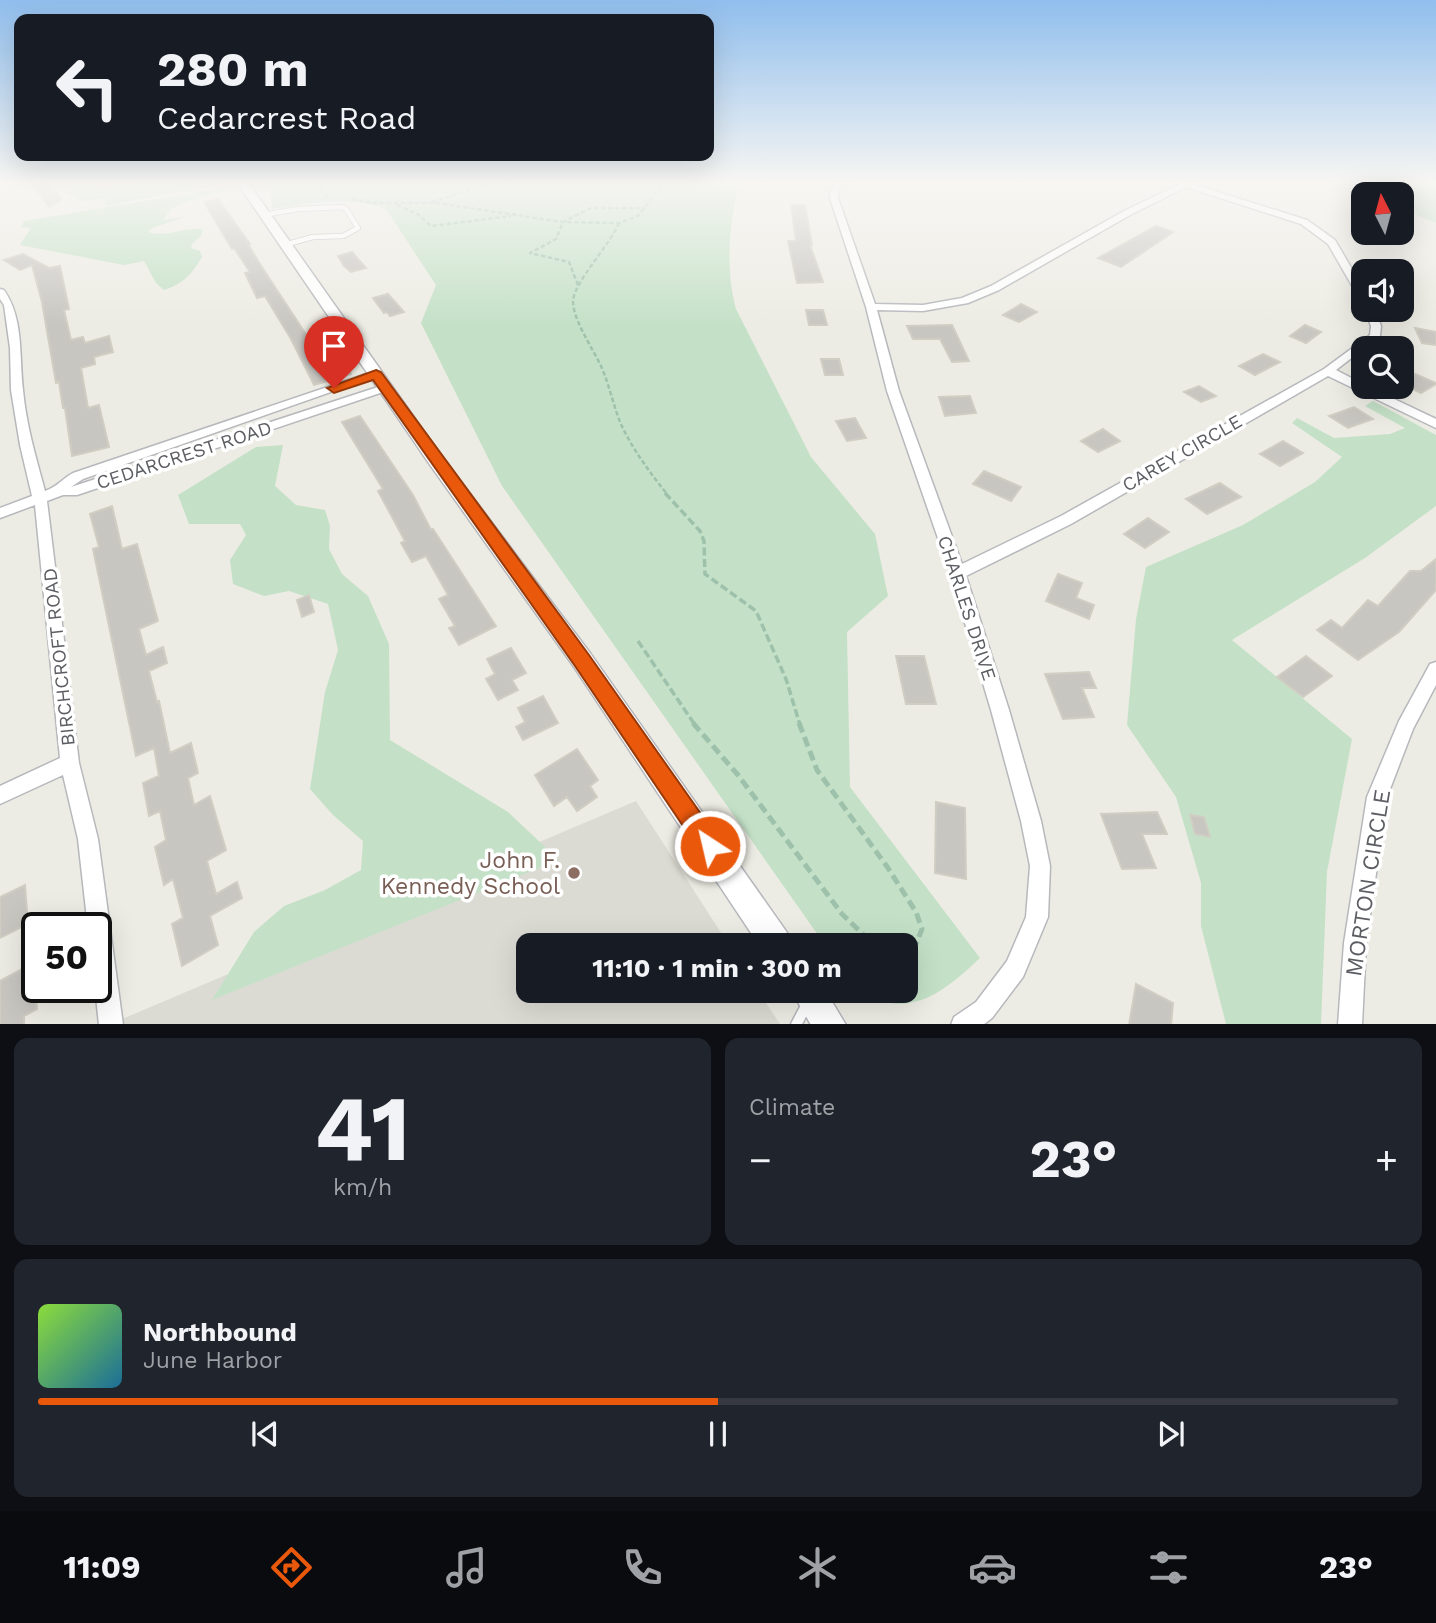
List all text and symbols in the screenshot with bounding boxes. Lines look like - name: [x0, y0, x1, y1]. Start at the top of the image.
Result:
- text: 280 m: [157, 40, 309, 98]
- icon: left: [42, 42, 133, 133]
- text: Cedarcrest Road: [157, 99, 416, 137]
- north arrow: [1351, 182, 1414, 245]
- map controls: [1351, 182, 1414, 399]
- button: sound: [1351, 259, 1414, 322]
- pin: [304, 316, 364, 388]
- icon: arrive: [315, 327, 353, 365]
- button: search: [1351, 336, 1414, 399]
- street label: CAREY CIRCLE: [1118, 409, 1246, 497]
- street label: CEDARCREST ROAD: [93, 416, 275, 494]
- street label: CHARLES DRIVE: [933, 533, 1001, 683]
- street label: BIRCHCROFT ROAD: [38, 567, 80, 747]
- street label: MORTON CIRCLE: [1340, 788, 1396, 978]
- position arrow: [673, 809, 747, 883]
- place label: John F. Kennedy School: [381, 847, 560, 900]
- marker: John F. Kennedy School: [566, 865, 582, 881]
- speed limit sign: 50: [21, 912, 112, 1003]
- text: 11:10 · 1 min · 300 m: [592, 953, 842, 983]
- text: 41: [315, 1075, 410, 1182]
- text: Climate: [749, 1094, 835, 1121]
- text: 23°: [1030, 1129, 1117, 1190]
- text: −: [749, 1138, 772, 1182]
- text: +: [1375, 1138, 1398, 1182]
- text: km/h: [333, 1174, 392, 1201]
- text: Northbound: [143, 1317, 297, 1347]
- text: June Harbor: [143, 1347, 282, 1374]
- icon: previous: [246, 1415, 284, 1453]
- icon: pause: [699, 1415, 737, 1453]
- icon: next: [1152, 1415, 1190, 1453]
- icon: directions: [267, 1543, 316, 1592]
- icon: music: [442, 1543, 491, 1592]
- icon: phone: [618, 1543, 667, 1592]
- icon: climate: [793, 1543, 842, 1592]
- icon: car: [968, 1543, 1017, 1592]
- icon: filters: [1144, 1543, 1193, 1592]
- text: 11:09: [63, 1548, 141, 1586]
- text: 23°: [1319, 1548, 1373, 1586]

